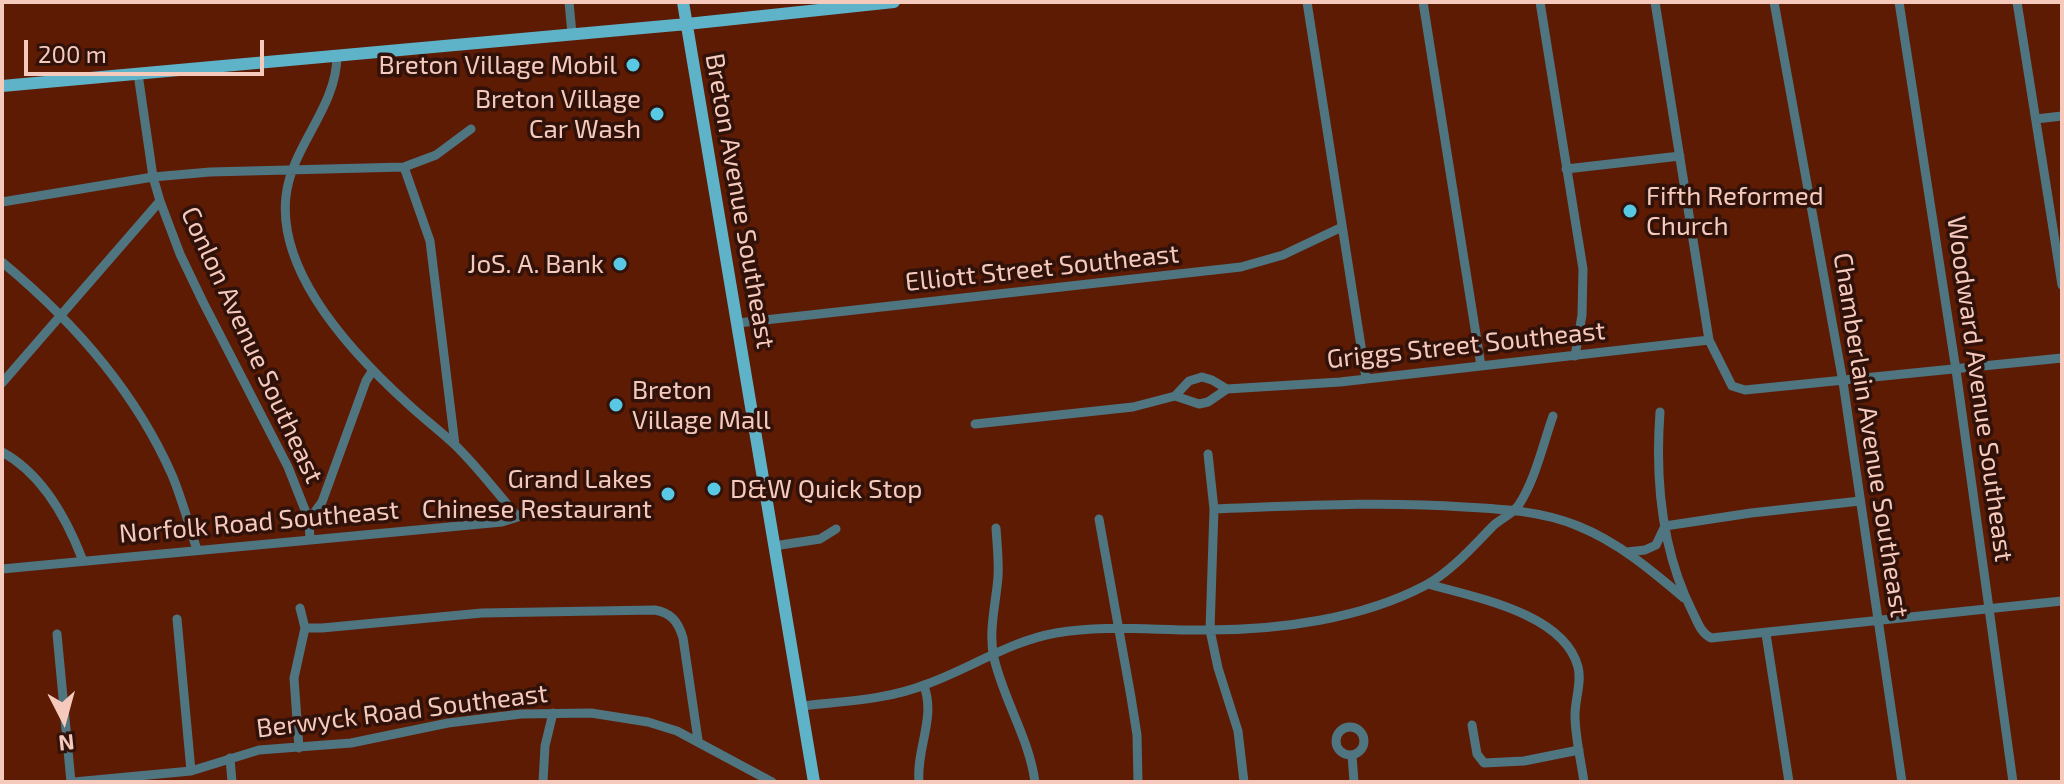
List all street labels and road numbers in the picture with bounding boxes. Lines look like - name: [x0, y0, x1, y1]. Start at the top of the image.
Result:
- street label: Breton Avenue Southeast: [699, 51, 781, 351]
- street label: Conlon Avenue Southeast: [174, 202, 330, 488]
- street label: Woodward Avenue Southeast: [1940, 214, 2020, 564]
- street label: Elliott Street Southeast: [903, 238, 1181, 298]
- street label: Chamberlain Avenue Southeast: [1827, 250, 1915, 620]
- street label: Griggs Street Southeast: [1325, 315, 1607, 375]
- street label: Norfolk Road Southeast: [118, 494, 400, 550]
- street label: Berwyck Road Southeast: [254, 678, 550, 744]

